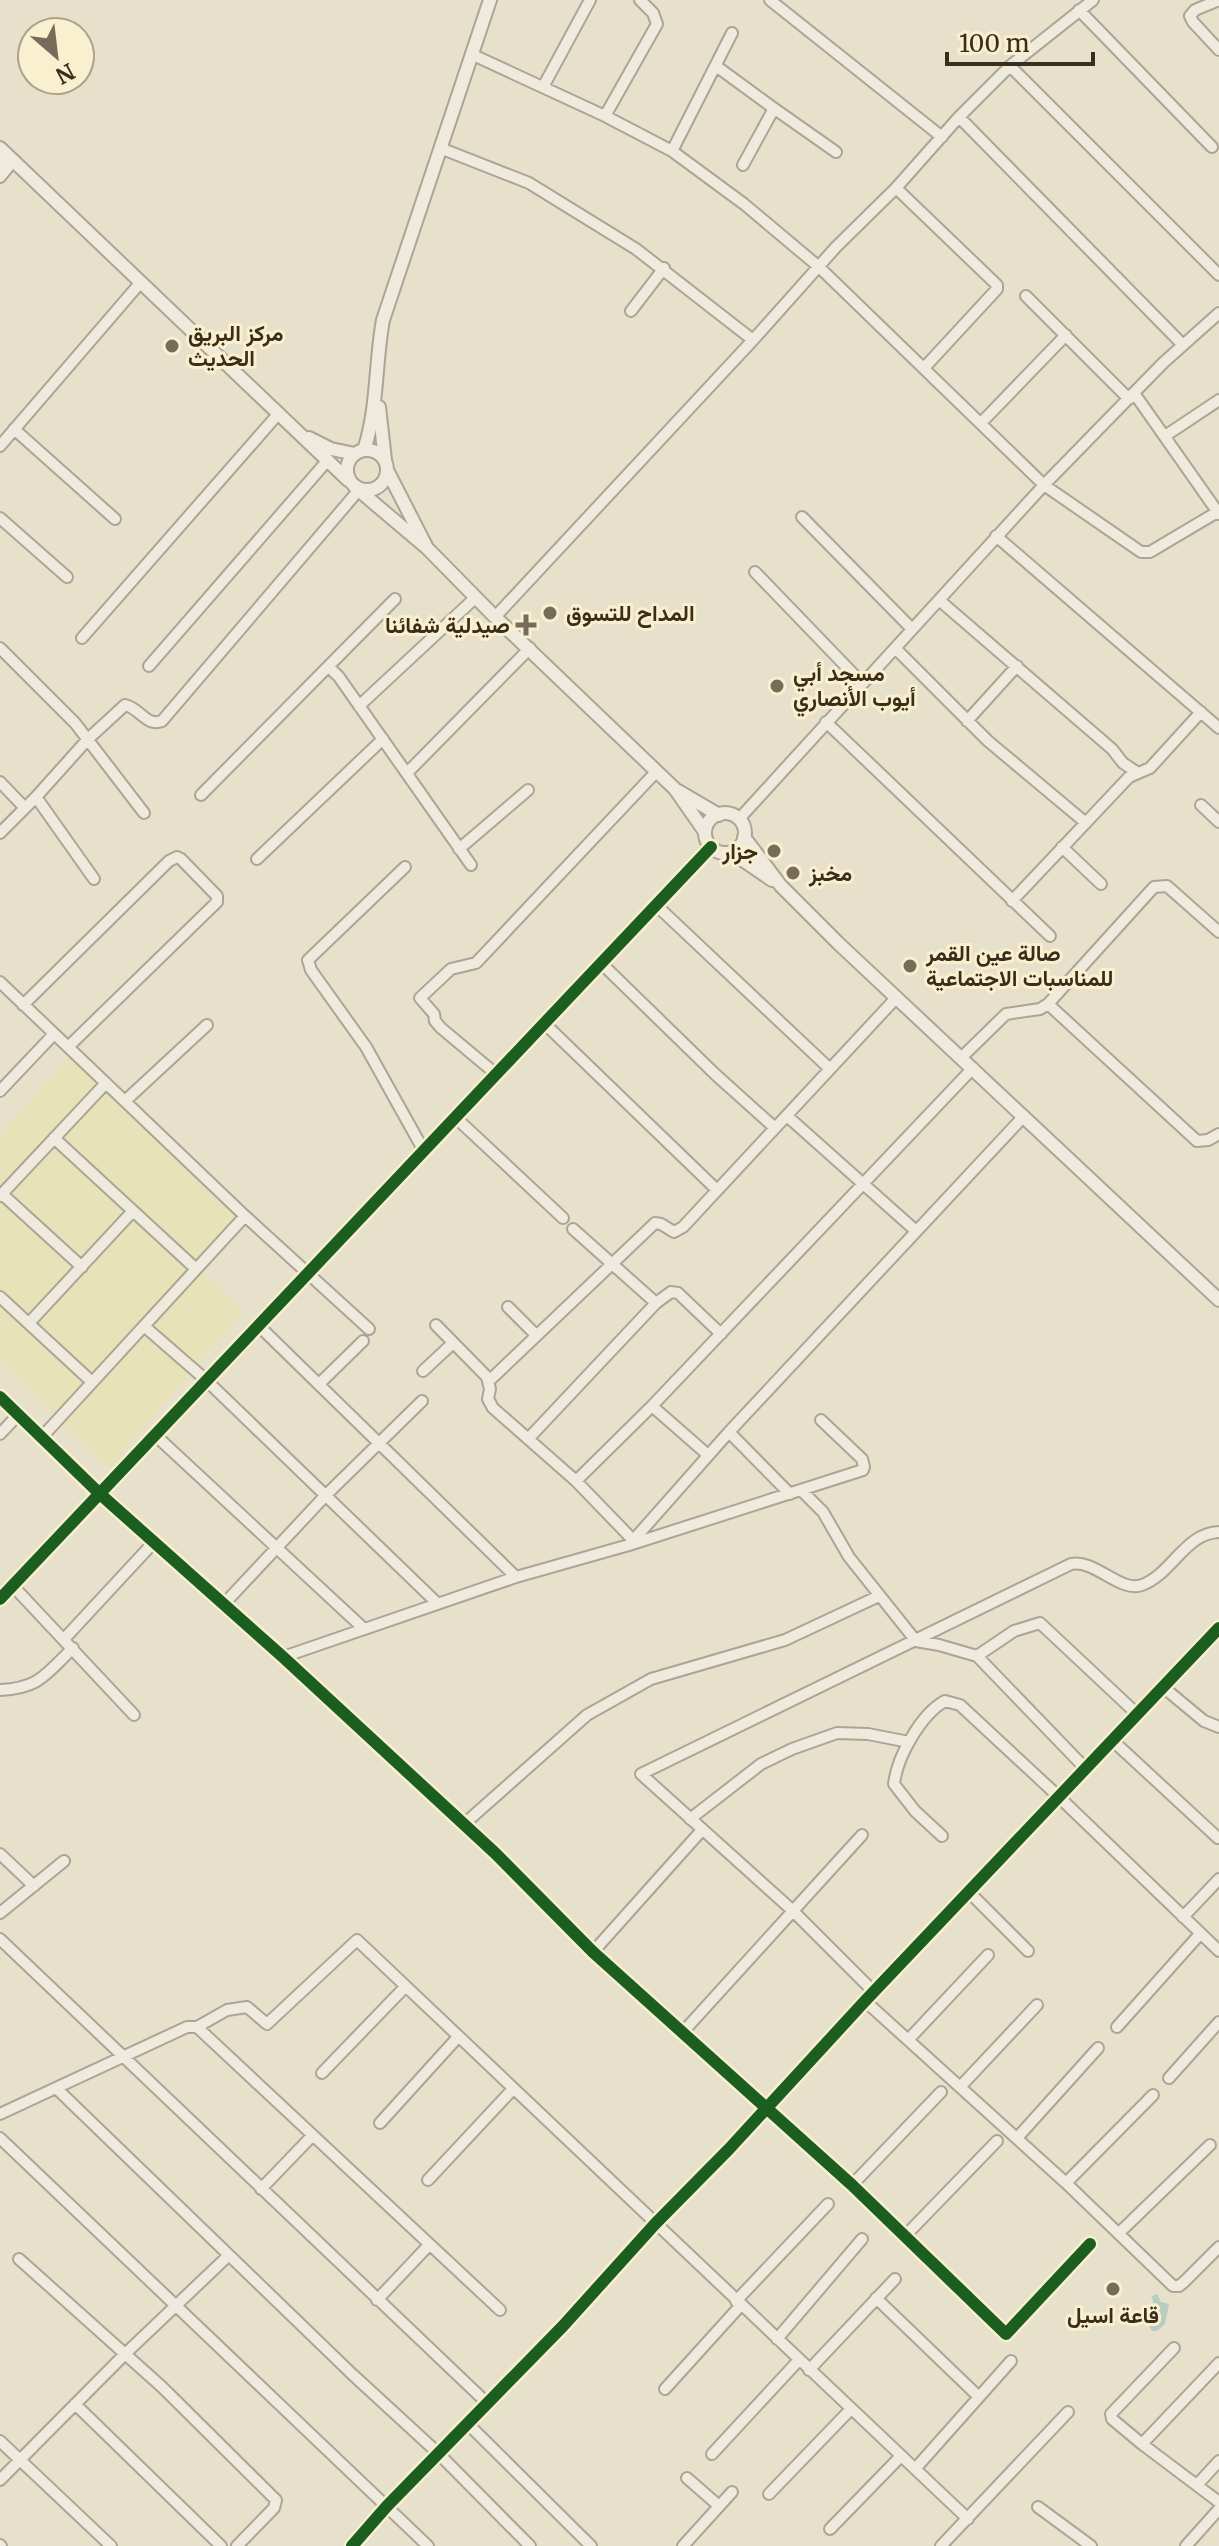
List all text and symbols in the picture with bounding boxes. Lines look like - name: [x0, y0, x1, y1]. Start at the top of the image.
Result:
- north arrow: [16, 16, 96, 96]
- scale bar: [947, 16, 1093, 66]
- text: 100 m: [959, 28, 1030, 59]
- text: N: [51, 57, 80, 90]
- place label: مركز البريق الحديث: [188, 319, 284, 372]
- marker: مركز البريق الحديث: [163, 337, 181, 355]
- place label: المداح للتسوق: [566, 599, 695, 628]
- marker: المداح للتسوق: [541, 604, 559, 622]
- place label: صيدلية شفائنا: [385, 611, 510, 639]
- marker: صيدلية شفائنا: [517, 616, 535, 634]
- place label: مسجد أبي أيوب الأنصاري: [793, 659, 916, 717]
- marker: مسجد أبي أيوب الأنصاري: [768, 677, 786, 695]
- place label: جزار: [721, 837, 758, 865]
- marker: جزار: [765, 842, 783, 860]
- place label: مخبز: [808, 859, 852, 887]
- marker: مخبز: [784, 864, 802, 882]
- place label: صالة عين القمر للمناسبات الاجتماعية: [925, 939, 1113, 992]
- marker: صالة عين القمر للمناسبات الاجتماعية: [901, 957, 919, 975]
- marker: قاعة اسيل: [1104, 2280, 1122, 2298]
- place label: قاعة اسيل: [1067, 2301, 1159, 2329]

